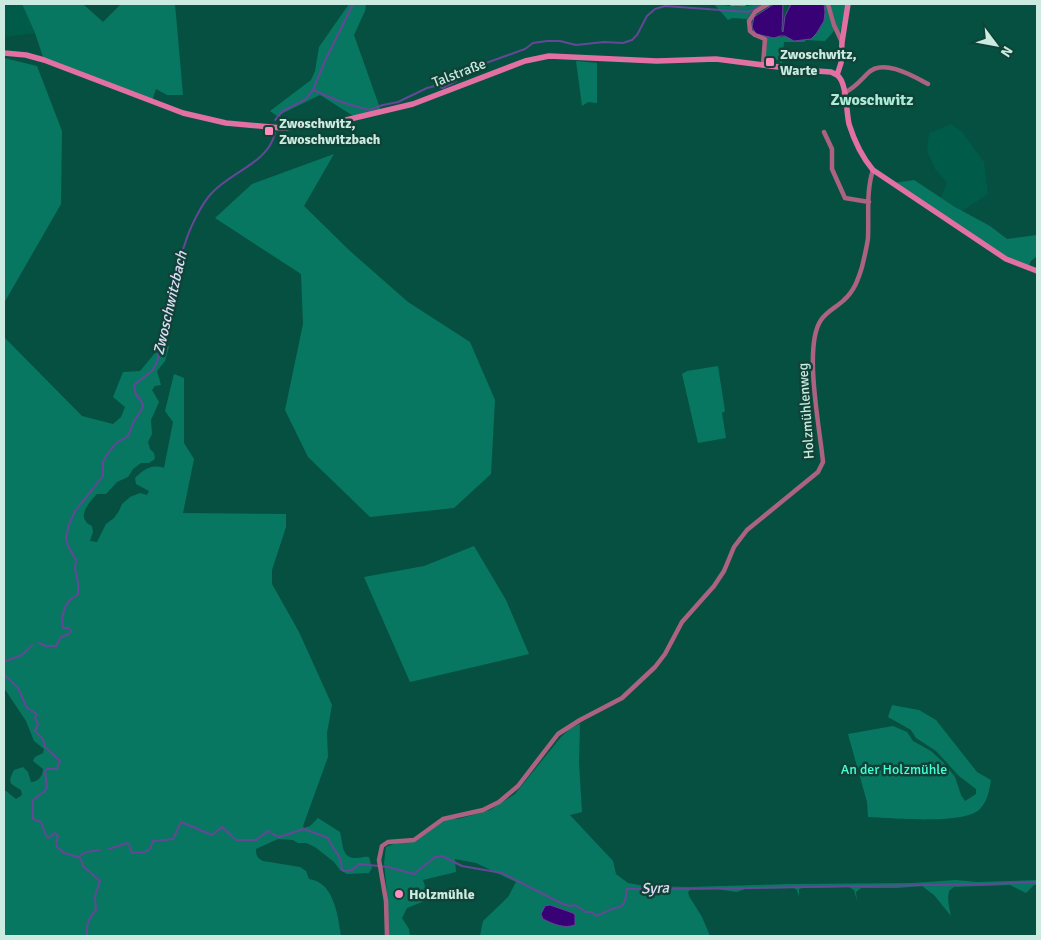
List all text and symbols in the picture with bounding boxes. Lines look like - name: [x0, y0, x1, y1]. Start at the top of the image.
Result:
- north arrow: [971, 20, 1021, 70]
- text: N: [997, 43, 1016, 60]
- place label: Zwoschwitz, Warte: [780, 46, 857, 79]
- street label: Talstraße: [430, 55, 488, 91]
- marker: Zwoschwitz, Warte: [764, 56, 776, 68]
- district label: Zwoschwitz: [831, 90, 913, 110]
- place label: Zwoschwitz, Zwoschwitzbach: [279, 115, 381, 148]
- marker: Zwoschwitz, Zwoschwitzbach: [263, 125, 275, 137]
- water label: Zwoschwitzbach: [149, 249, 191, 357]
- street label: Holzmühlenweg: [794, 362, 818, 460]
- park label: An der Holzmühle: [841, 761, 947, 778]
- water label: Syra: [641, 879, 670, 897]
- place label: Holzmühle: [409, 886, 475, 903]
- marker: Holzmühle: [393, 888, 405, 900]

